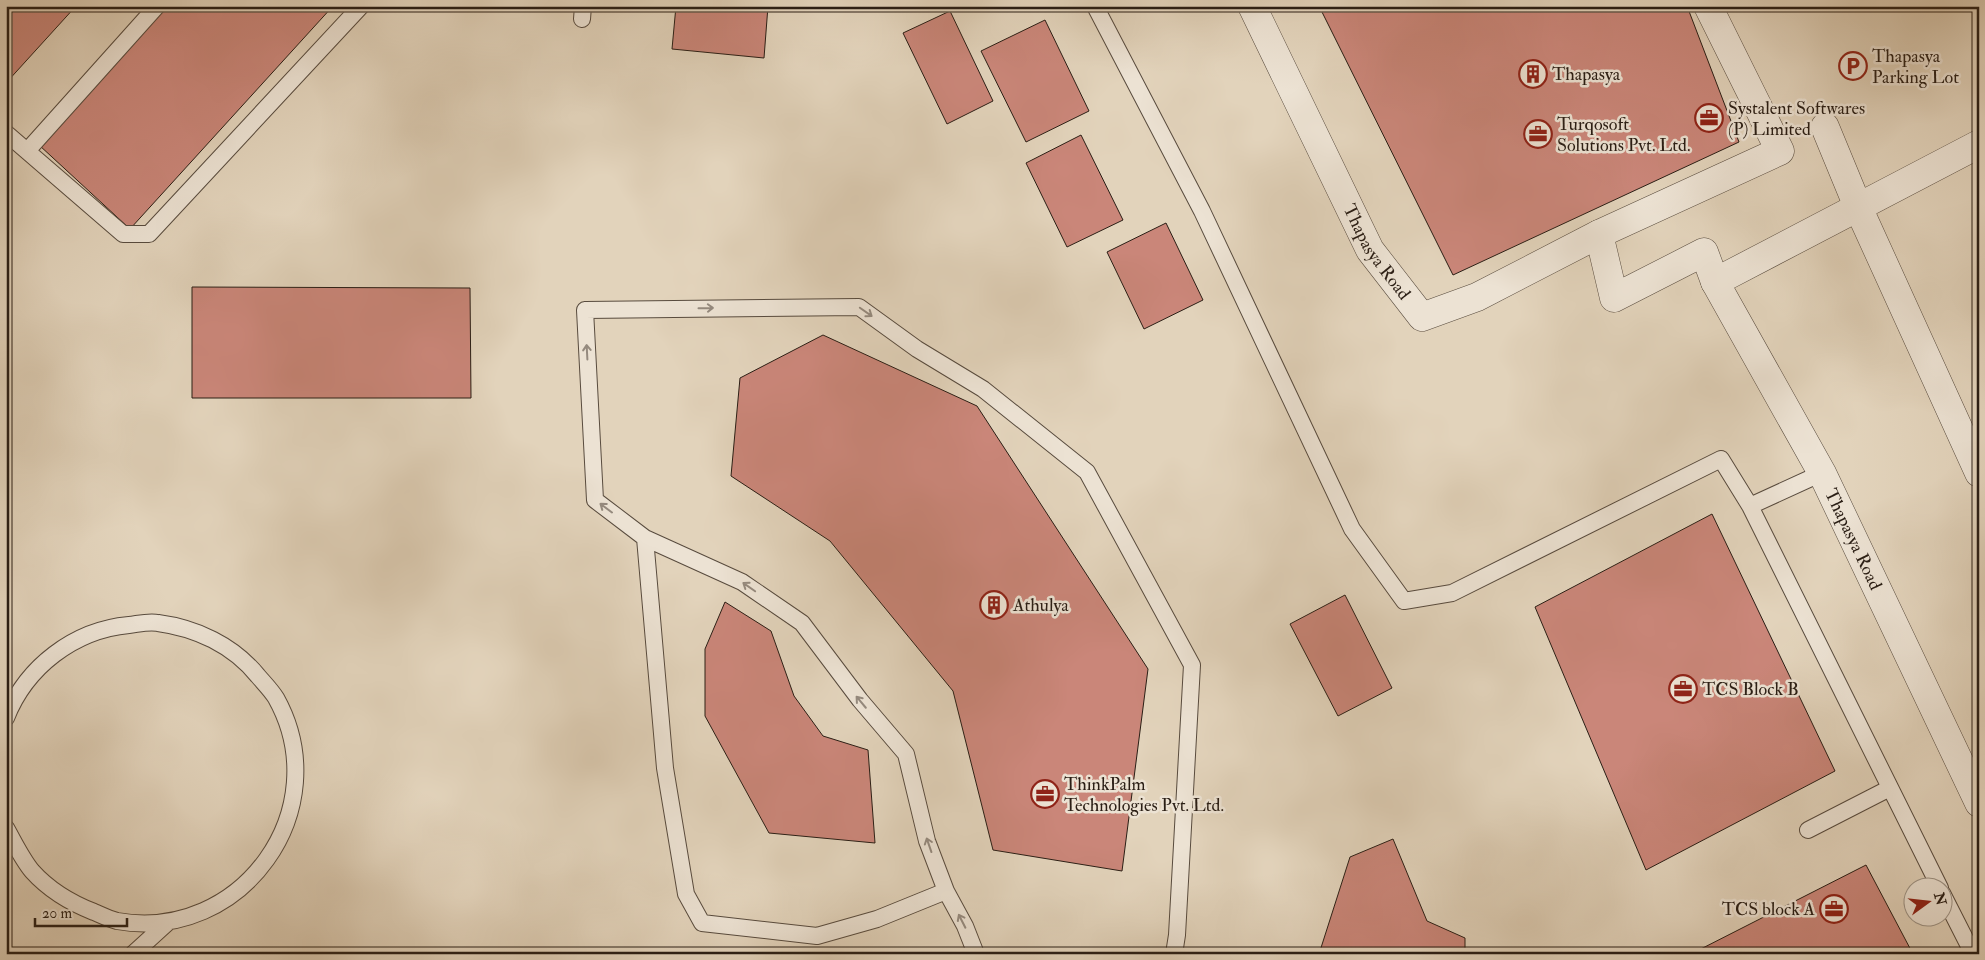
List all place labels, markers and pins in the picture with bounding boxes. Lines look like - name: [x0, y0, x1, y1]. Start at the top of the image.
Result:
- place label: Thapasya Parking Lot: [1872, 45, 1959, 89]
- parking icon: Thapasya Parking Lot: [1838, 51, 1868, 81]
- building icon: Thapasya: [1518, 59, 1548, 89]
- place label: Thapasya: [1552, 63, 1621, 86]
- place label: Systalent Softwares (P) Limited: [1728, 97, 1865, 141]
- office icon: Systalent Softwares (P) Limited: [1694, 103, 1724, 133]
- place label: Turqosoft Solutions Pvt. Ltd.: [1557, 113, 1690, 157]
- office icon: Turqosoft Solutions Pvt. Ltd.: [1523, 119, 1553, 149]
- building icon: Athulya: [979, 590, 1009, 620]
- place label: Athulya: [1012, 594, 1069, 617]
- office icon: TCS Block B: [1668, 674, 1698, 704]
- place label: TCS Block B: [1702, 678, 1799, 701]
- place label: ThinkPalm Technologies Pvt. Ltd.: [1064, 773, 1224, 817]
- office icon: ThinkPalm Technologies Pvt. Ltd.: [1030, 779, 1060, 809]
- office icon: TCS block A: [1819, 894, 1849, 924]
- place label: TCS block A: [1722, 898, 1816, 921]

